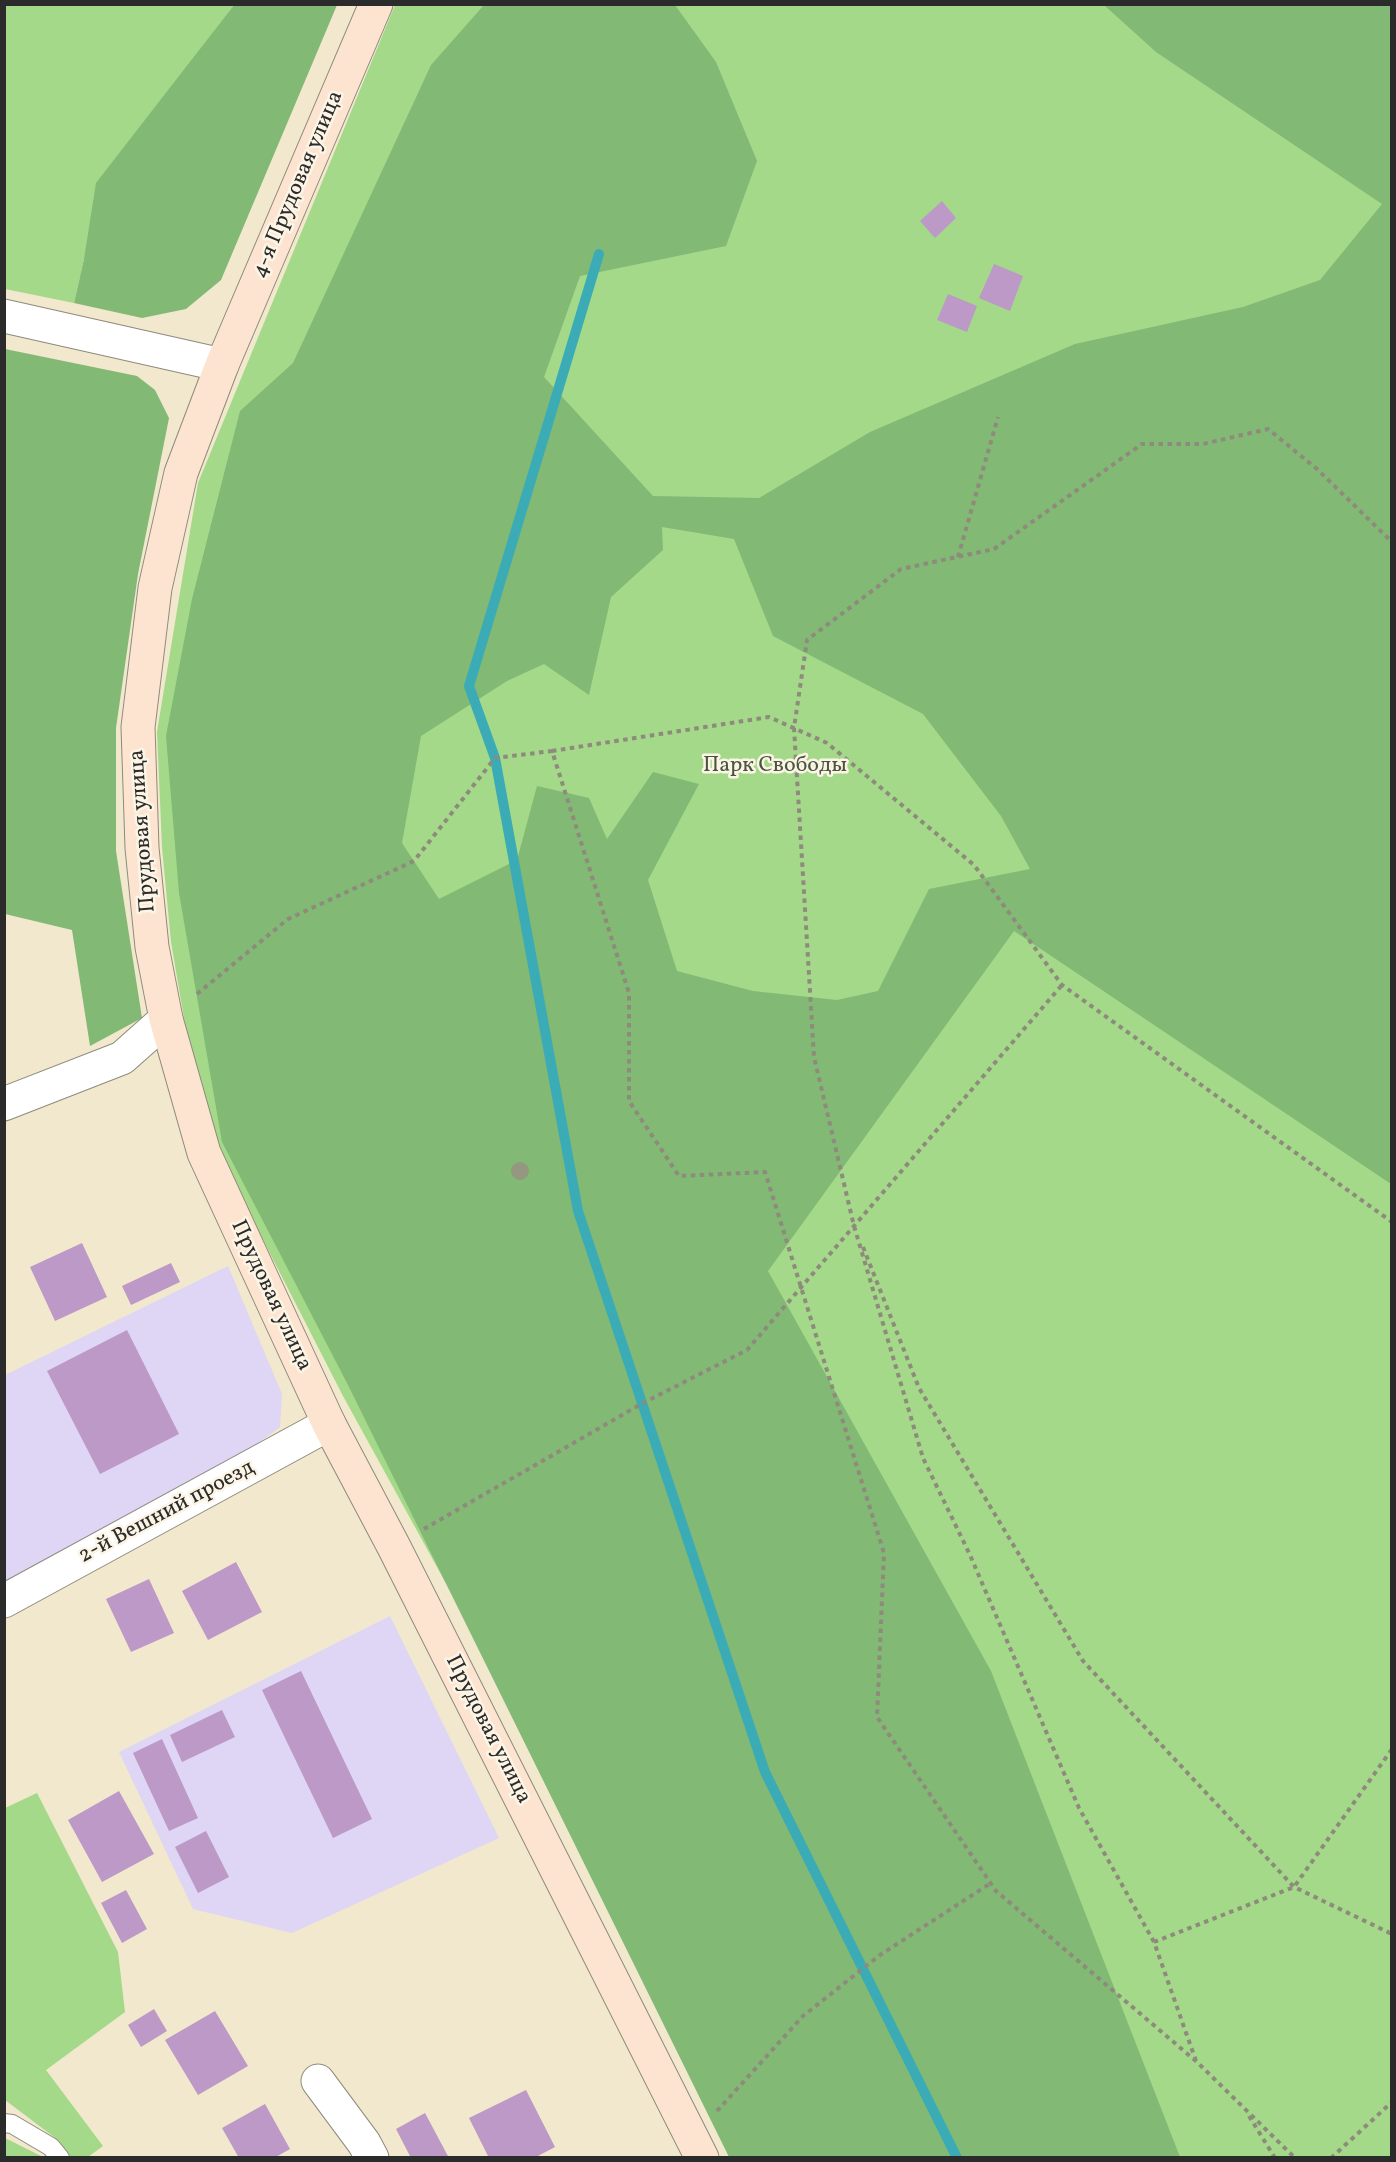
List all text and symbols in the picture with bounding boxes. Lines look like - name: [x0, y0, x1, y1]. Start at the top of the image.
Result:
- street label: 4-я Прудовая улица: [248, 87, 350, 283]
- street label: Прудовая улица: [125, 749, 163, 913]
- park label: Парк Свободы: [703, 754, 847, 780]
- street label: Прудовая улица: [224, 1216, 316, 1376]
- street label: 2-й Вешний проезд: [75, 1455, 259, 1571]
- street label: Прудовая улица: [438, 1651, 536, 1809]

